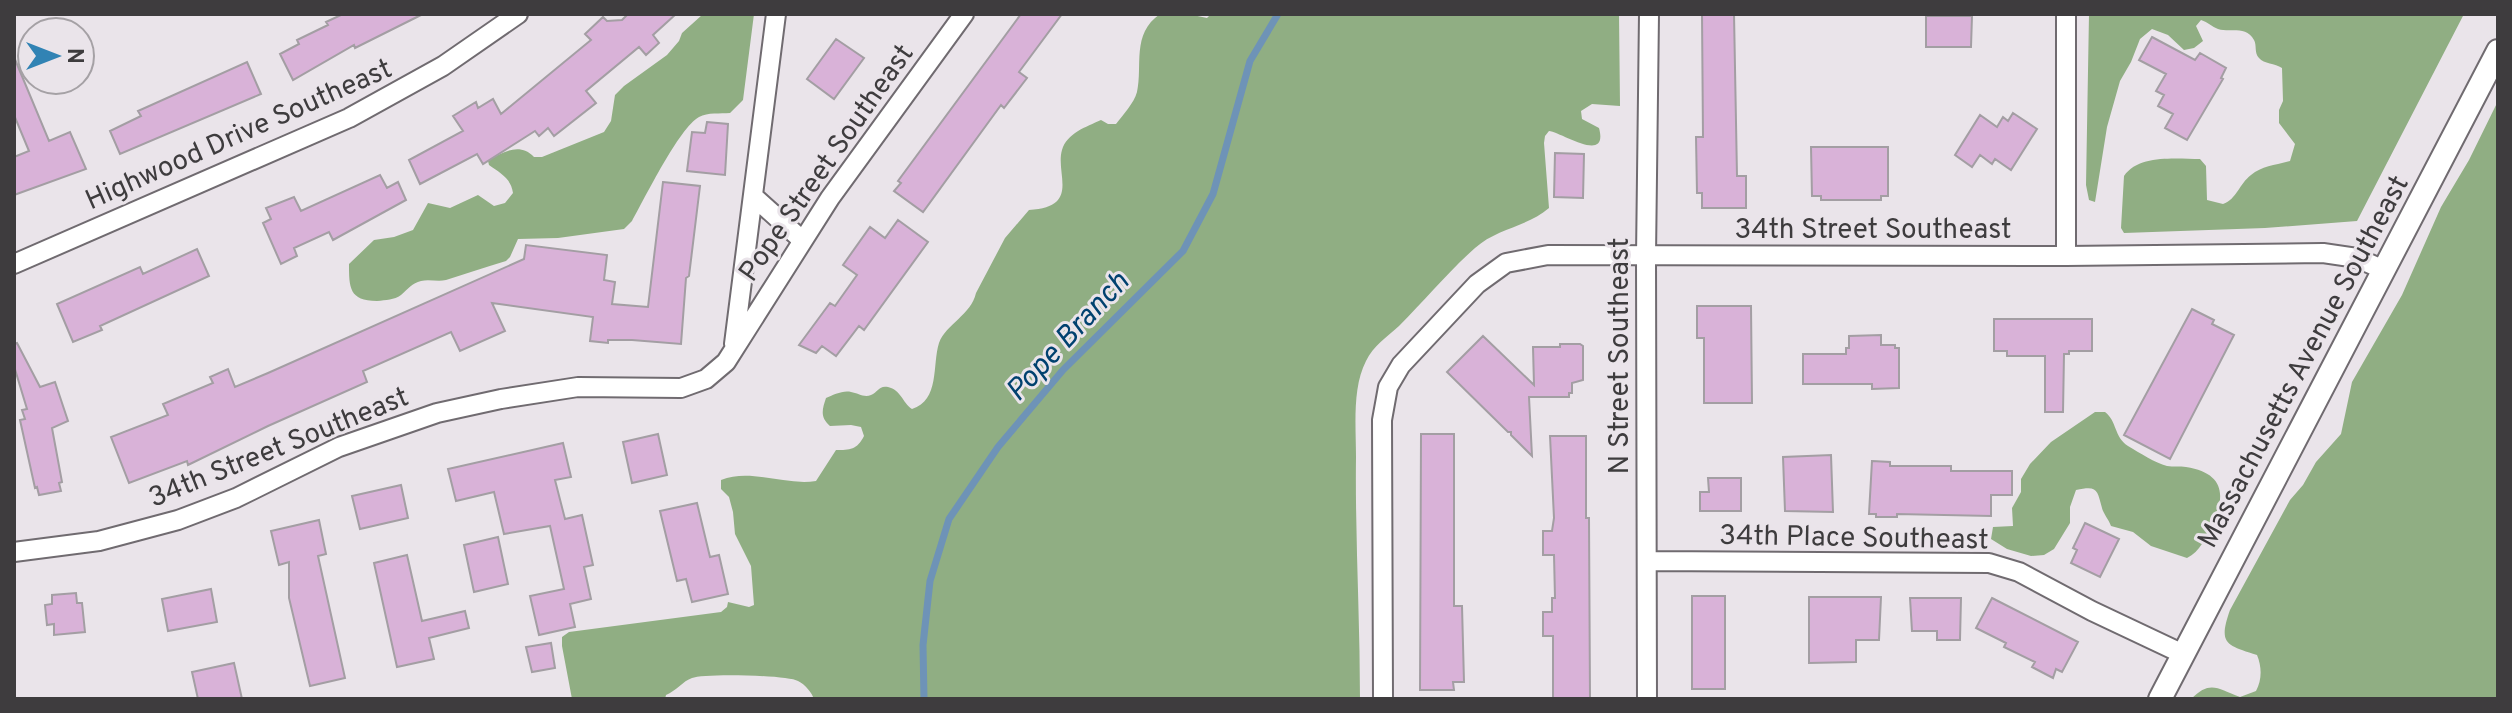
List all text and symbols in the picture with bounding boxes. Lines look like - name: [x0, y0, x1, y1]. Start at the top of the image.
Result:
- north arrow: [16, 16, 96, 96]
- street label: Pope Street Southeast: [732, 38, 923, 289]
- text: N: [60, 48, 87, 64]
- street label: Highwood Drive Southeast: [80, 52, 398, 220]
- street label: Massachusetts Avenue Southeast: [2191, 170, 2418, 555]
- street label: 34th Street Southeast: [1734, 213, 2012, 249]
- street label: N Street Southeast: [1603, 237, 1639, 475]
- water label: Pope Branch: [999, 265, 1138, 410]
- street label: 34th Street Southeast: [144, 380, 414, 517]
- street label: 34th Place Southeast: [1719, 519, 1989, 559]

